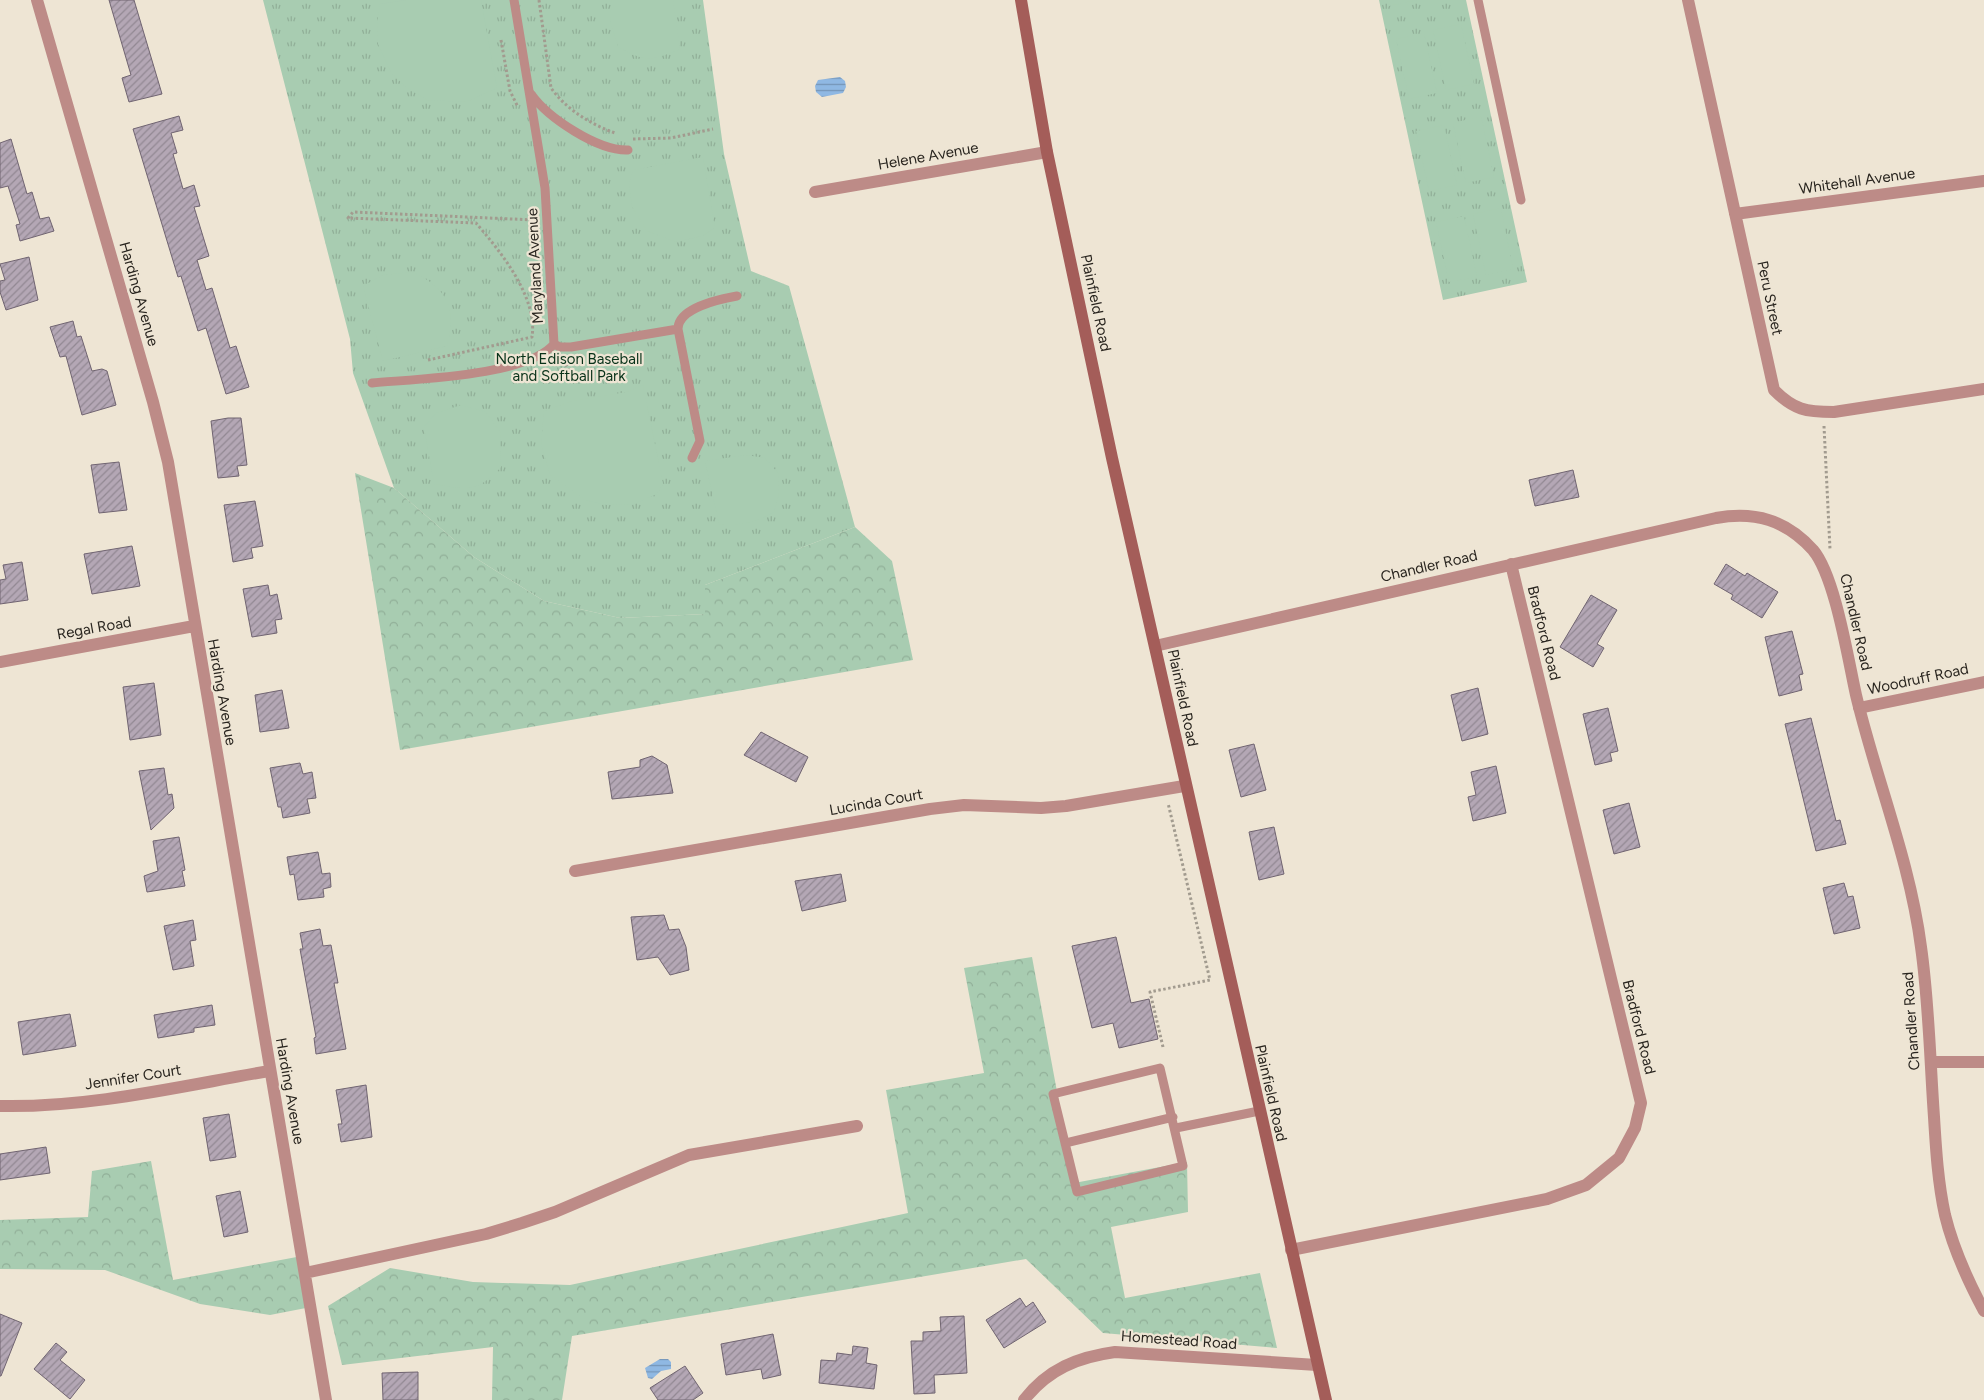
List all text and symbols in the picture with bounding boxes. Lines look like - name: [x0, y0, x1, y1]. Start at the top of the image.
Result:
- street label: Helene Avenue: [876, 138, 980, 174]
- street label: Whitehall Avenue: [1798, 164, 1916, 198]
- street label: Maryland Avenue: [523, 208, 547, 324]
- street label: Harding Avenue: [115, 240, 163, 348]
- street label: Plainfield Road: [1077, 253, 1115, 353]
- street label: Peru Street: [1753, 259, 1787, 337]
- park label: North Edison Baseball and Softball Park: [495, 350, 643, 385]
- street label: Chandler Road: [1379, 546, 1479, 586]
- street label: Chandler Road: [1836, 572, 1876, 672]
- street label: Bradford Road: [1524, 584, 1564, 682]
- street label: Regal Road: [55, 613, 133, 643]
- street label: Harding Avenue: [204, 637, 240, 747]
- street label: Plainfield Road: [1164, 648, 1202, 748]
- street label: Woodruff Road: [1866, 660, 1970, 698]
- street label: Lucinda Court: [828, 785, 925, 819]
- street label: Chandler Road: [1899, 971, 1923, 1071]
- street label: Bradford Road: [1619, 978, 1659, 1076]
- street label: Harding Avenue: [272, 1036, 308, 1146]
- street label: Plainfield Road: [1251, 1043, 1291, 1143]
- street label: Jennifer Court: [84, 1060, 183, 1093]
- street label: Homestead Road: [1120, 1327, 1238, 1353]

